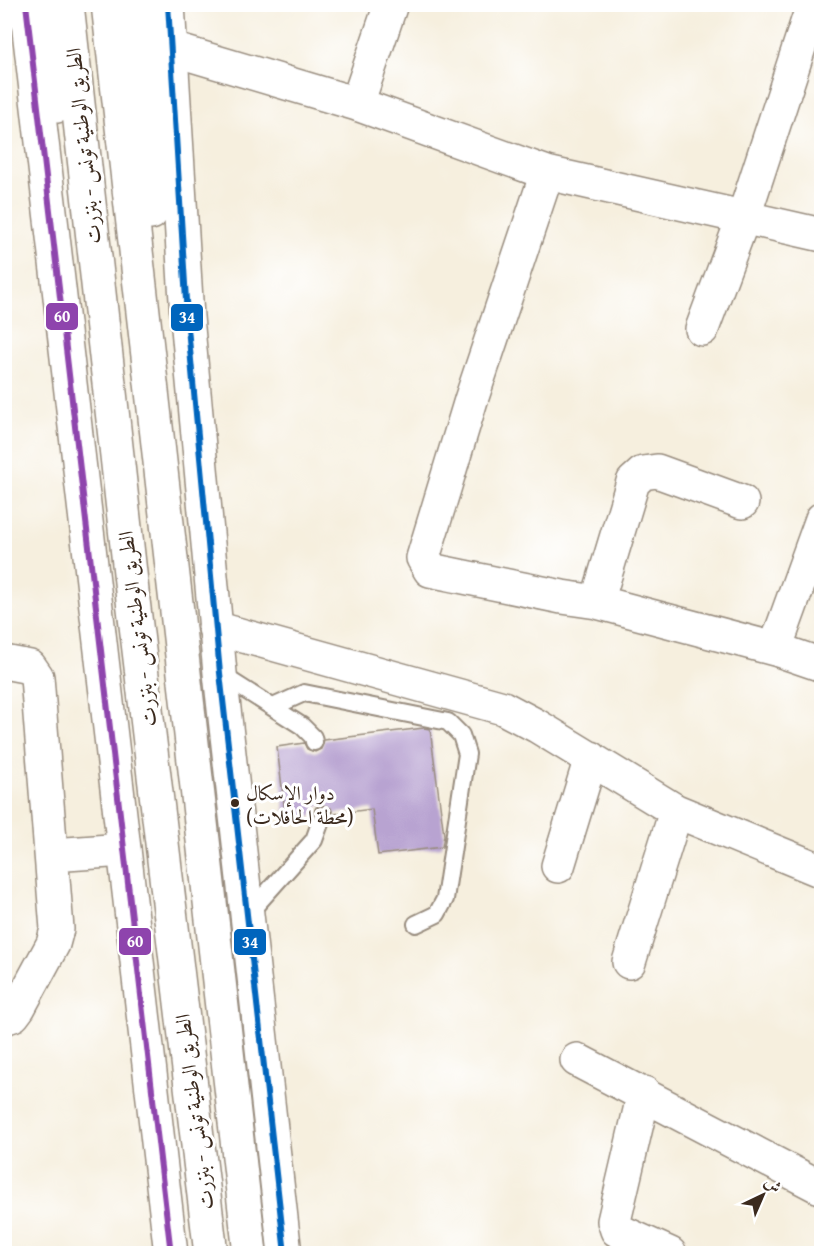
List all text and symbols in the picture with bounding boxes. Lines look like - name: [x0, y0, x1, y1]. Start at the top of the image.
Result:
- street label: الطريق الوطنية تونس - بنزرت: [57, 46, 109, 246]
- line badge: 60: [45, 302, 79, 331]
- line badge: 34: [170, 303, 204, 332]
- text: 60: [54, 304, 70, 328]
- text: 34: [179, 305, 195, 329]
- street label: الطريق الوطنية تونس - بنزرت: [110, 529, 164, 729]
- place label: دوار الإسكال (محطة الحافلات): [246, 778, 354, 831]
- marker: دوار الإسكال (محطة الحافلات): [229, 797, 241, 809]
- line badge: 60: [118, 927, 152, 956]
- line badge: 34: [233, 928, 267, 956]
- text: 60: [127, 929, 143, 953]
- text: 34: [242, 930, 258, 954]
- street label: الطريق الوطنية تونس - بنزرت: [167, 1012, 221, 1212]
- north arrow: [733, 1165, 793, 1225]
- text: ش: [759, 1170, 787, 1198]

